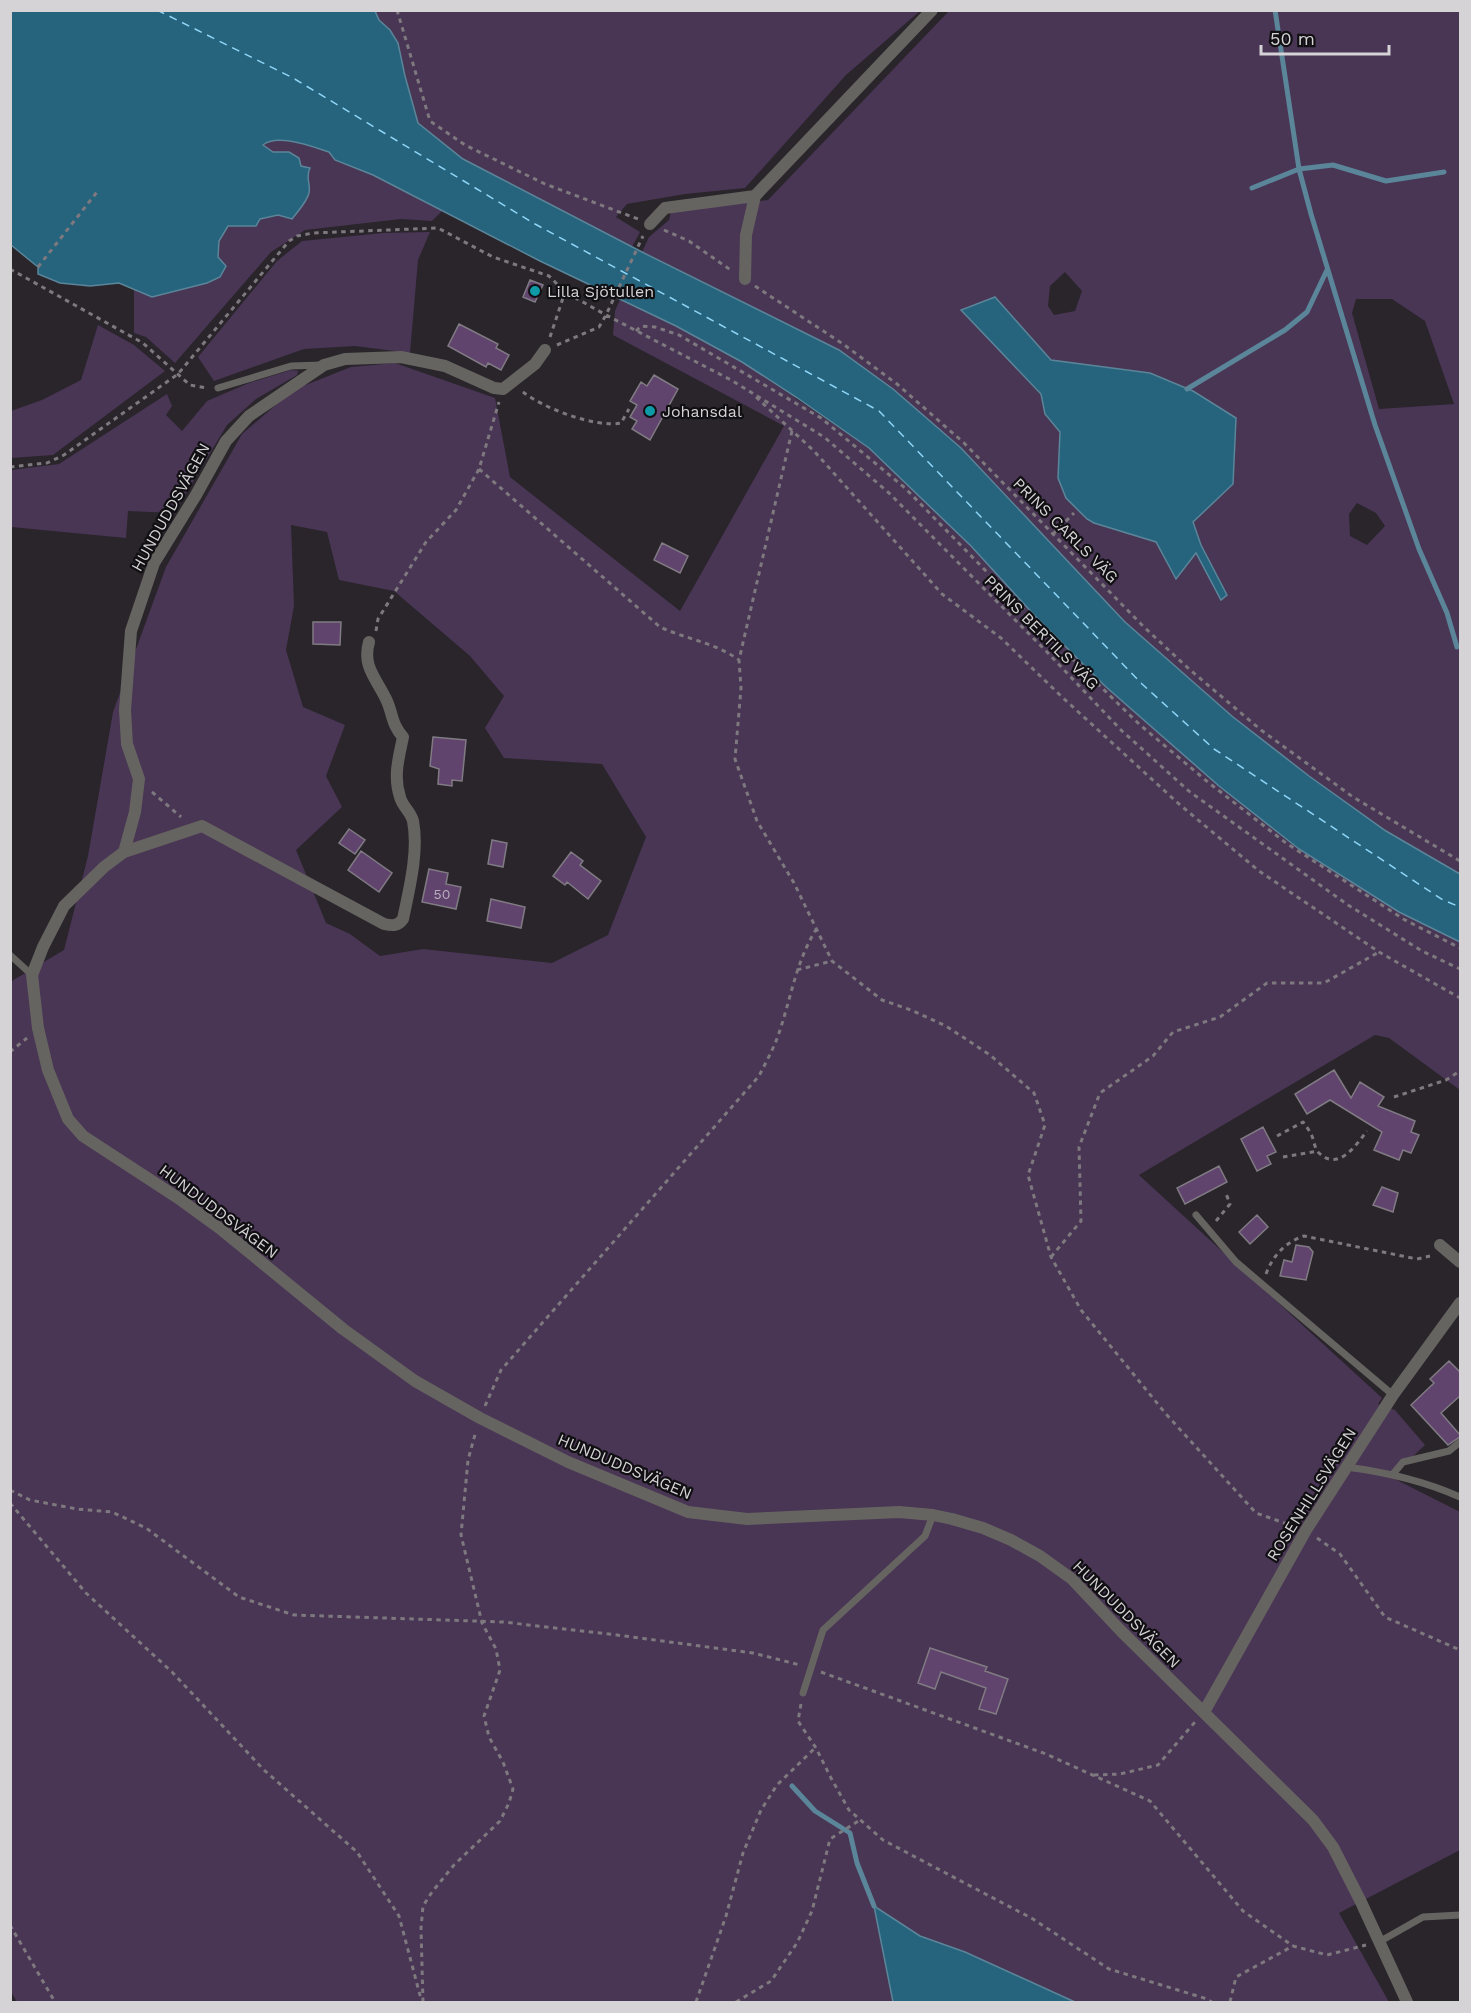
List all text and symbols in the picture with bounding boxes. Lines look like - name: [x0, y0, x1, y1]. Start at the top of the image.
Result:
- scale bar: [1261, 18, 1388, 56]
- text: 50 m: [1270, 28, 1315, 49]
- place label: Lilla Sjötullen: [547, 282, 654, 301]
- marker: Lilla Sjötullen: [528, 284, 542, 298]
- place label: Johansdal: [662, 402, 742, 421]
- marker: Johansdal: [643, 404, 657, 418]
- street label: HUNDUDDSVÄGEN: [127, 440, 214, 575]
- street label: PRINS CARLS VÄG: [1009, 474, 1122, 587]
- street label: PRINS BERTILS VÄG: [981, 571, 1103, 693]
- house number: 50: [434, 886, 450, 902]
- street label: HUNDUDDSVÄGEN: [155, 1160, 282, 1262]
- street label: ROSENHILLSVÄGEN: [1263, 1424, 1360, 1564]
- street label: HUNDUDDSVÄGEN: [555, 1430, 695, 1503]
- street label: HUNDUDDSVÄGEN: [1069, 1557, 1184, 1672]

